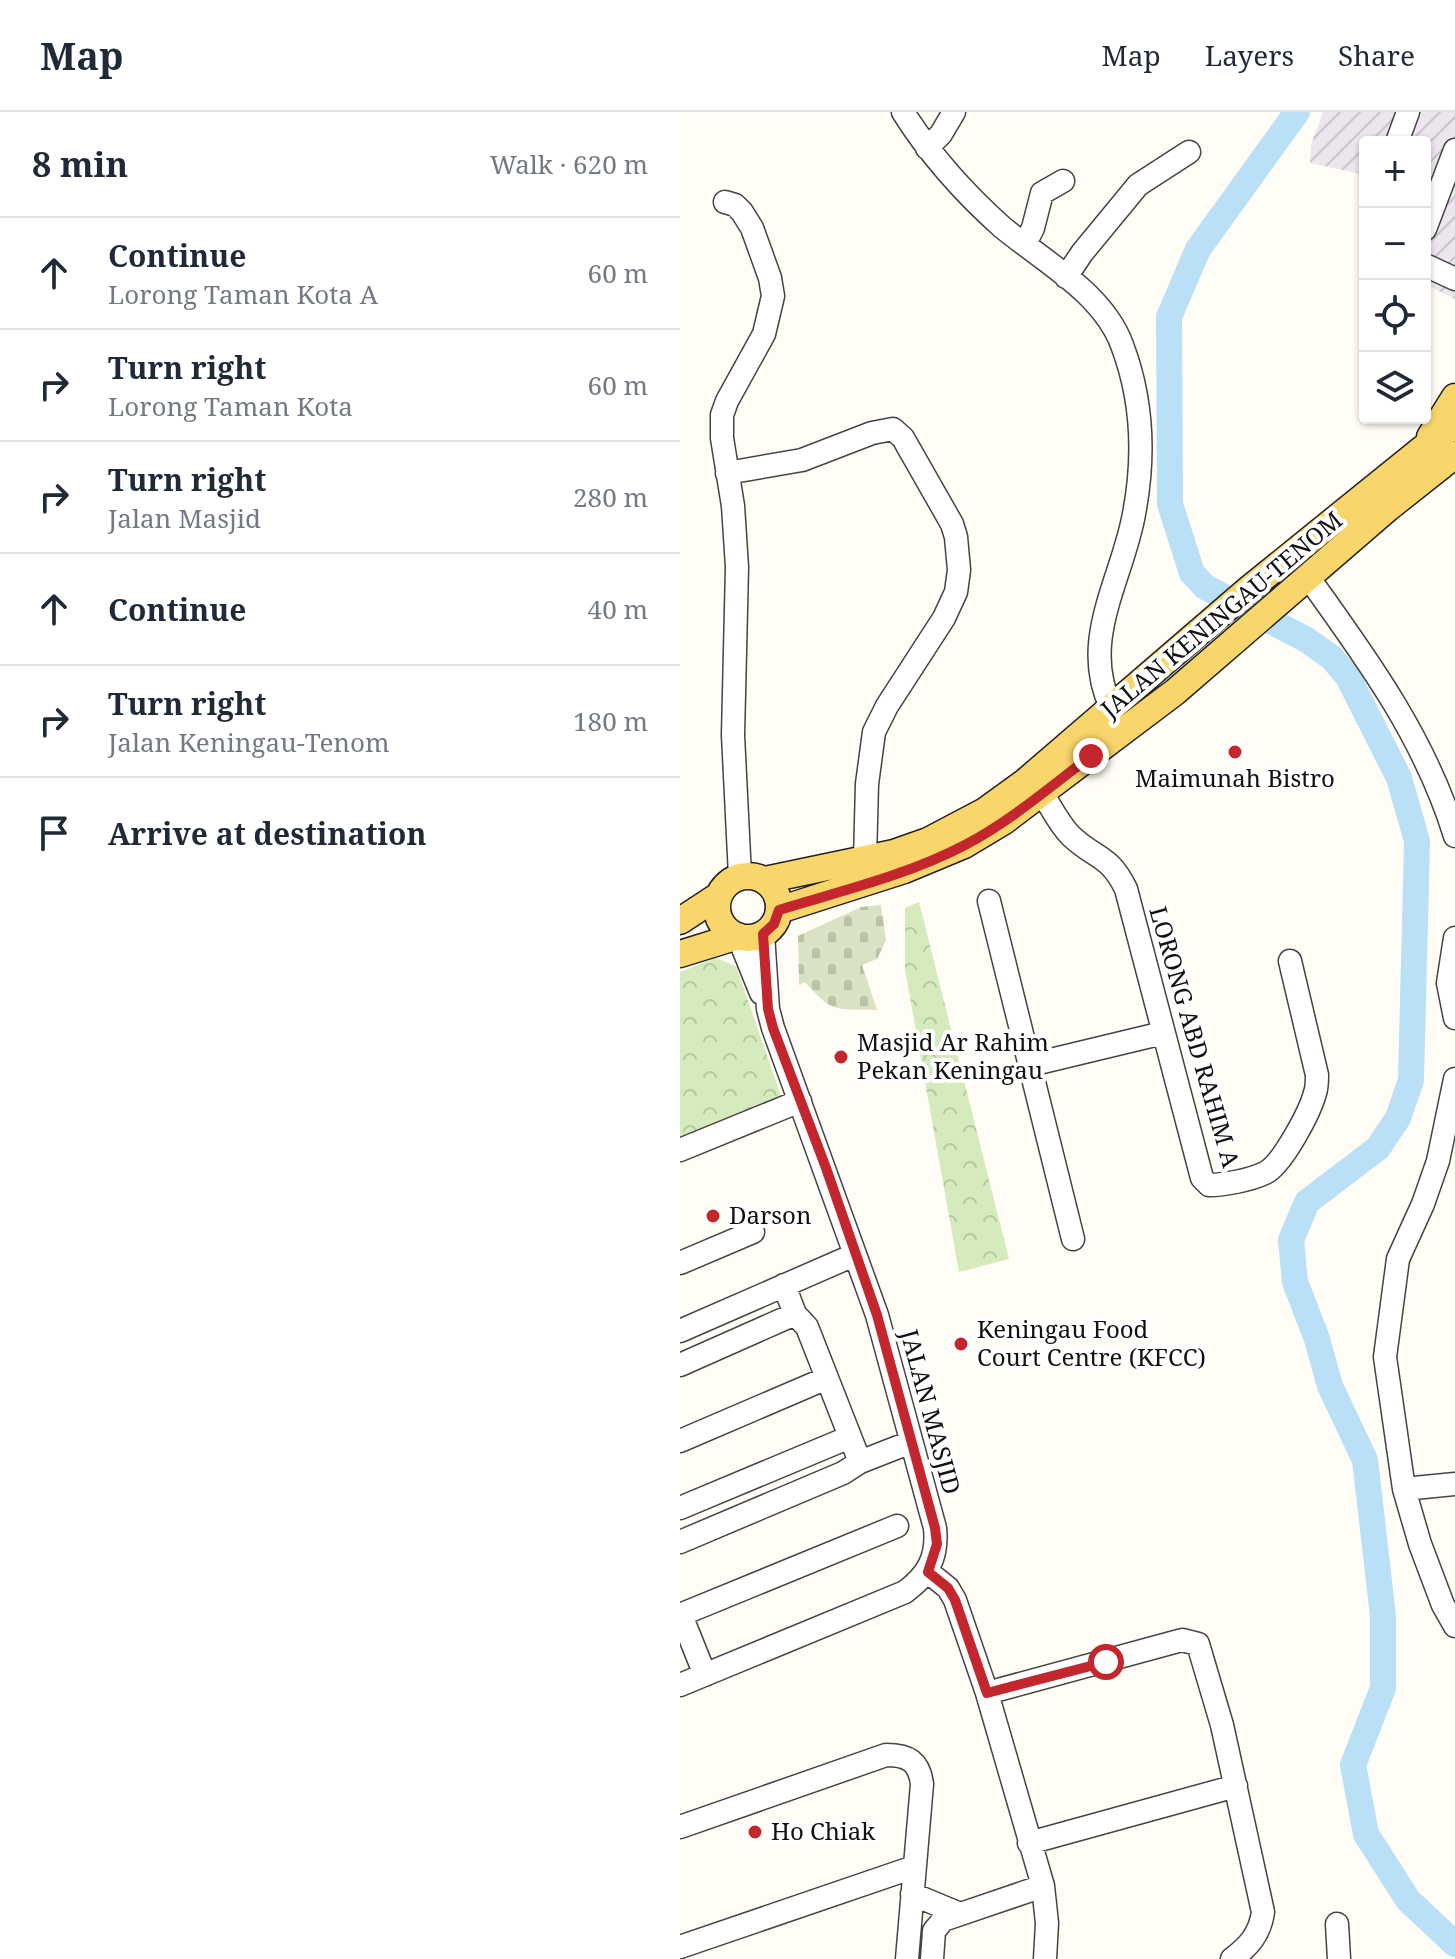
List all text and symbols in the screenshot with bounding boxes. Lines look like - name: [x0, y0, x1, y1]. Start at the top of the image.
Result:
- text: Map: [40, 29, 124, 81]
- text: Map: [1102, 36, 1161, 74]
- text: Layers: [1205, 36, 1294, 74]
- text: Share: [1338, 36, 1415, 74]
- map controls: [1359, 136, 1431, 424]
- button: +: [1359, 136, 1431, 208]
- text: 8 min: [32, 141, 128, 187]
- text: Walk · 620 m: [490, 146, 648, 182]
- button: −: [1359, 208, 1431, 280]
- text: Continue: [108, 235, 246, 276]
- icon: ahead: [32, 251, 76, 295]
- text: 60 m: [588, 255, 648, 291]
- text: Lorong Taman Kota A: [108, 276, 378, 312]
- button: locate: [1359, 280, 1431, 352]
- text: Turn right: [108, 347, 266, 388]
- button: layers: [1359, 352, 1431, 424]
- icon: right: [32, 363, 76, 407]
- text: 60 m: [588, 367, 648, 403]
- text: Lorong Taman Kota: [108, 388, 353, 424]
- text: Turn right: [108, 459, 266, 500]
- icon: right: [32, 475, 76, 519]
- text: 280 m: [573, 479, 648, 515]
- text: Jalan Masjid: [108, 500, 261, 536]
- street label: JALAN KENINGAU-TENOM: [1093, 503, 1349, 725]
- icon: ahead: [32, 587, 76, 631]
- text: Continue: [108, 589, 246, 630]
- text: 40 m: [588, 591, 648, 627]
- text: Turn right: [108, 683, 266, 724]
- icon: right: [32, 699, 76, 743]
- text: 180 m: [573, 703, 648, 739]
- text: Jalan Keningau-Tenom: [108, 724, 390, 760]
- route end: [1073, 738, 1109, 774]
- marker: Maimunah Bistro: [1226, 743, 1244, 761]
- place label: Maimunah Bistro: [1135, 761, 1335, 794]
- icon: arrive: [32, 811, 76, 855]
- text: Arrive at destination: [108, 813, 427, 854]
- street label: LORONG ABD RAHIM A: [1142, 902, 1249, 1171]
- place label: Masjid Ar Rahim Pekan Keningau: [857, 1025, 1049, 1086]
- marker: Masjid Ar Rahim Pekan Keningau: [832, 1048, 850, 1066]
- place label: Darson: [729, 1198, 811, 1231]
- marker: Darson: [704, 1207, 722, 1225]
- place label: Keningau Food Court Centre (KFCC): [977, 1312, 1206, 1373]
- street label: JALAN MASJID: [893, 1325, 969, 1498]
- marker: Keningau Food Court Centre (KFCC): [952, 1335, 970, 1353]
- route start: [1088, 1644, 1124, 1680]
- place label: Ho Chiak: [771, 1814, 876, 1847]
- marker: Ho Chiak: [746, 1823, 764, 1841]

